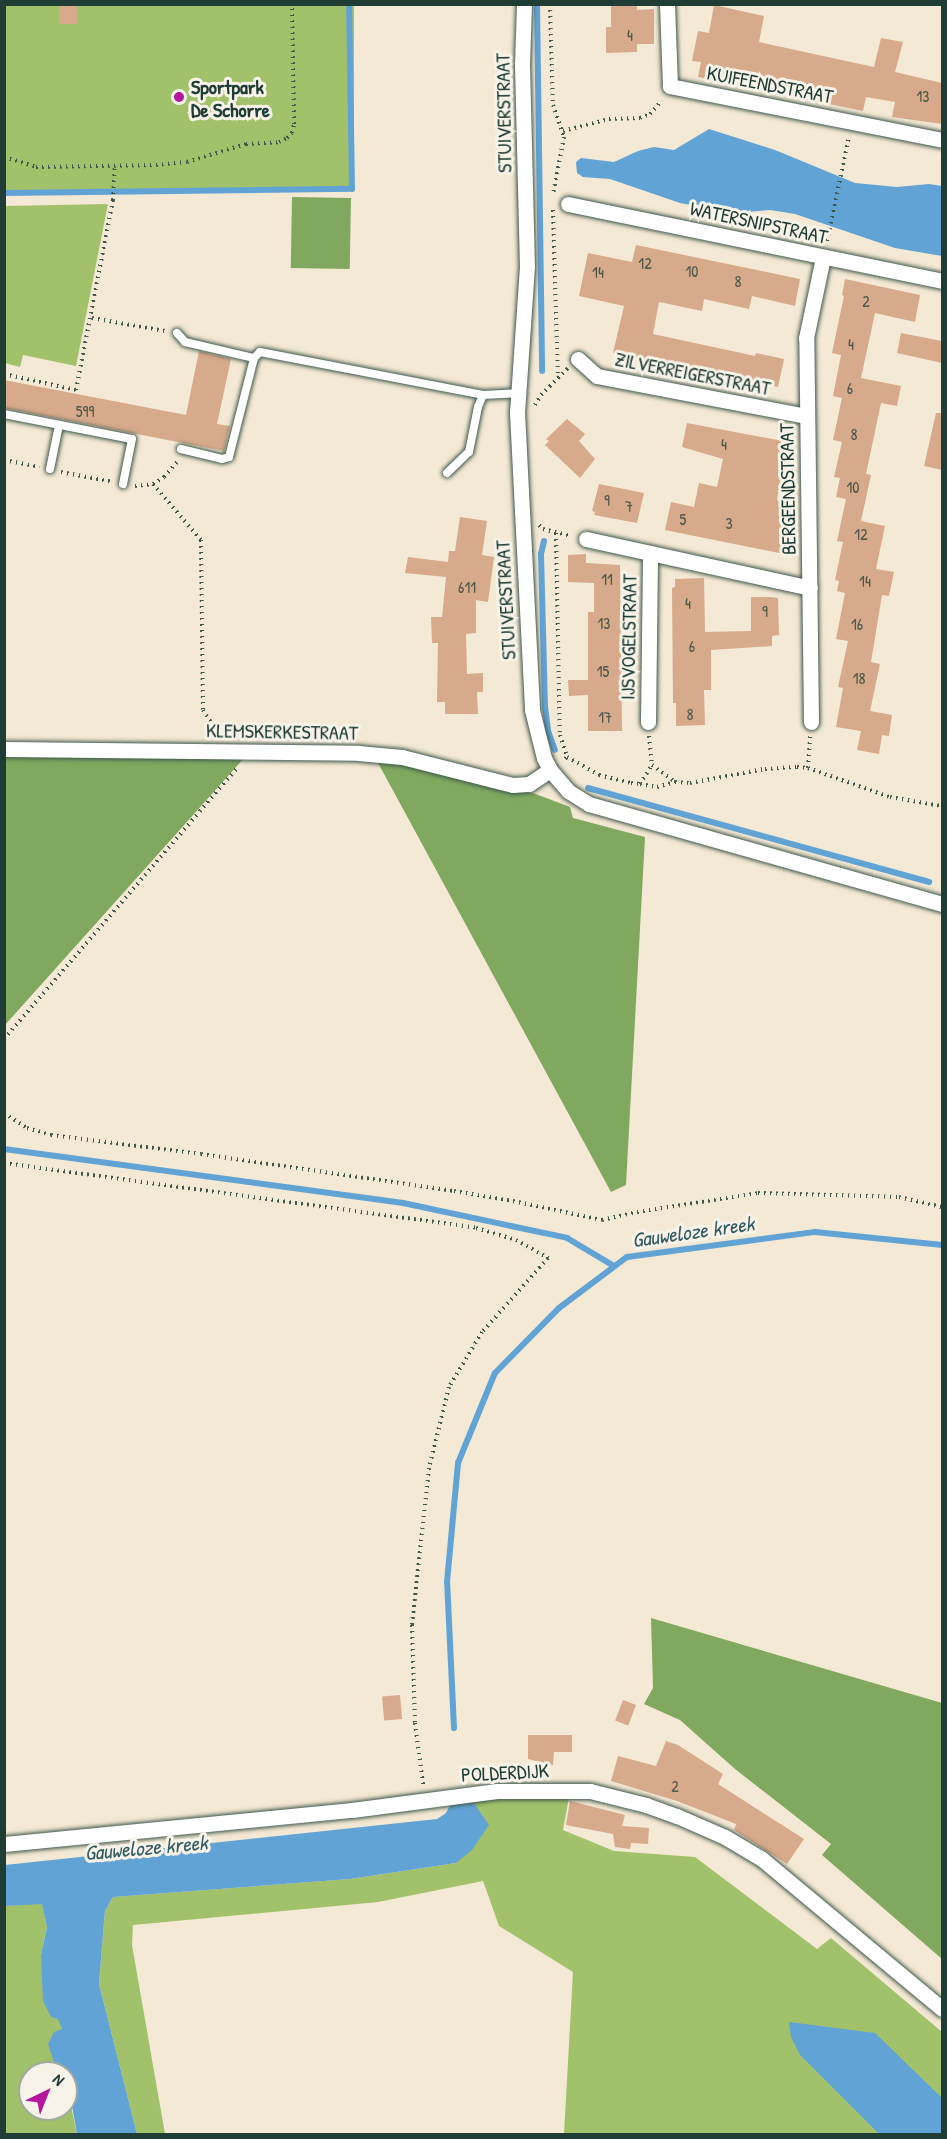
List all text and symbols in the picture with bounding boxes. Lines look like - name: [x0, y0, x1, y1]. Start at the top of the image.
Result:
- house number: 4: [627, 25, 633, 45]
- street label: STUIVERSTRAAT: [490, 53, 516, 173]
- street label: KUIFEENDSTRAAT: [705, 60, 835, 108]
- place label: Sportpark De Schorre: [191, 74, 270, 121]
- house number: 13: [917, 86, 929, 106]
- marker: Sportpark De Schorre: [172, 90, 186, 104]
- street label: WATERSNIPSTRAAT: [688, 196, 830, 248]
- house number: 12: [638, 253, 652, 273]
- house number: 10: [686, 261, 698, 281]
- house number: 14: [592, 262, 604, 282]
- house number: 8: [735, 271, 741, 291]
- house number: 2: [862, 291, 870, 311]
- house number: 4: [848, 334, 854, 354]
- street label: ZILVERREIGERSTRAAT: [613, 346, 773, 400]
- house number: 6: [847, 378, 853, 398]
- house number: 599: [76, 401, 94, 421]
- street label: BERGEENDSTRAAT: [774, 423, 800, 555]
- house number: 8: [851, 424, 857, 444]
- house number: 4: [721, 434, 727, 454]
- house number: 10: [847, 477, 859, 497]
- house number: 9: [604, 490, 610, 510]
- house number: 7: [625, 496, 633, 516]
- house number: 5: [680, 509, 686, 529]
- house number: 3: [725, 513, 733, 533]
- house number: 12: [854, 524, 868, 544]
- street label: STUIVERSTRAAT: [490, 540, 520, 660]
- house number: 11: [601, 569, 613, 589]
- house number: 14: [859, 571, 871, 591]
- street label: IJSVOGELSTRAAT: [615, 574, 641, 700]
- house number: 611: [458, 577, 476, 597]
- house number: 4: [685, 593, 691, 613]
- house number: 9: [762, 601, 768, 621]
- house number: 13: [598, 613, 610, 633]
- house number: 16: [851, 614, 863, 634]
- house number: 6: [689, 636, 695, 656]
- house number: 15: [597, 661, 609, 681]
- house number: 18: [853, 668, 865, 688]
- house number: 8: [687, 704, 693, 724]
- house number: 17: [598, 707, 612, 727]
- street label: KLEMSKERKESTRAAT: [206, 718, 358, 744]
- water label: Gauweloze kreek: [630, 1211, 756, 1253]
- street label: POLDERDIJK: [461, 1758, 549, 1786]
- house number: 2: [671, 1776, 679, 1796]
- water label: Gauweloze kreek: [84, 1830, 208, 1866]
- north arrow: [18, 2061, 78, 2121]
- text: N: [48, 2068, 70, 2090]

